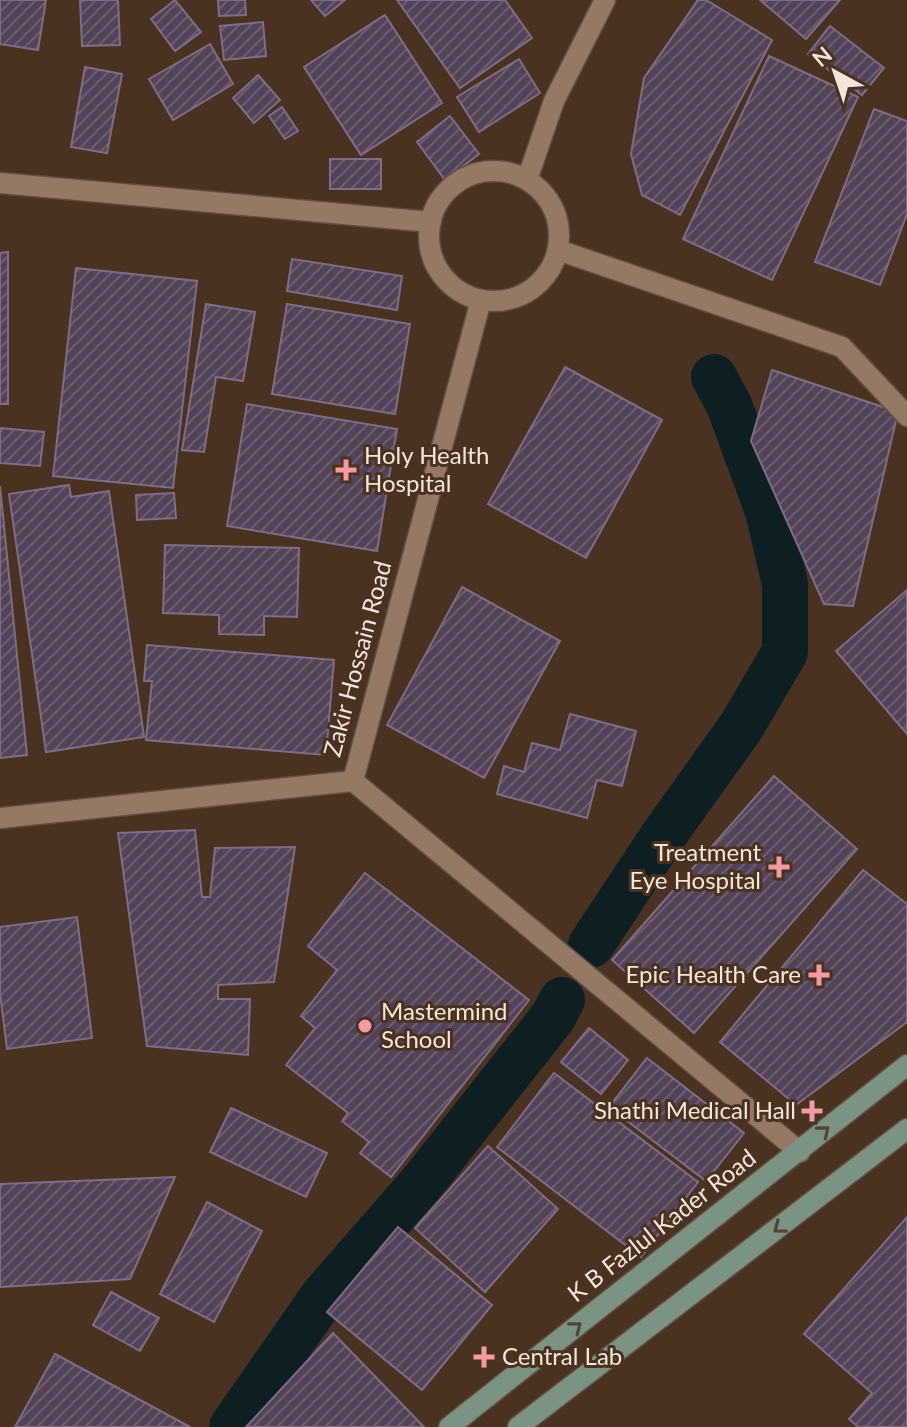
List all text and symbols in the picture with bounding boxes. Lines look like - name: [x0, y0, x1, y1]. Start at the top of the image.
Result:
- north arrow: [795, 32, 875, 112]
- text: N: [807, 41, 837, 72]
- place label: Holy Health Hospital: [364, 440, 489, 497]
- marker: Holy Health Hospital: [335, 459, 357, 481]
- street label: Zakir Hossain Road: [316, 558, 397, 760]
- place label: Treatment Eye Hospital: [629, 837, 761, 894]
- marker: Treatment Eye Hospital: [768, 856, 790, 878]
- place label: Epic Health Care: [625, 959, 801, 988]
- marker: Epic Health Care: [808, 964, 830, 986]
- place label: Mastermind School: [381, 996, 508, 1053]
- marker: Mastermind School: [356, 1017, 374, 1035]
- place label: Shathi Medical Hall: [594, 1095, 796, 1124]
- marker: Shathi Medical Hall: [803, 1102, 821, 1120]
- one-way arrow: [815, 1127, 830, 1141]
- street label: K B Fazlul Kader Road: [561, 1142, 761, 1307]
- one-way arrow: [773, 1218, 788, 1232]
- one-way arrow: [567, 1322, 581, 1337]
- place label: Central Lab: [502, 1341, 622, 1370]
- marker: Central Lab: [473, 1346, 495, 1368]

